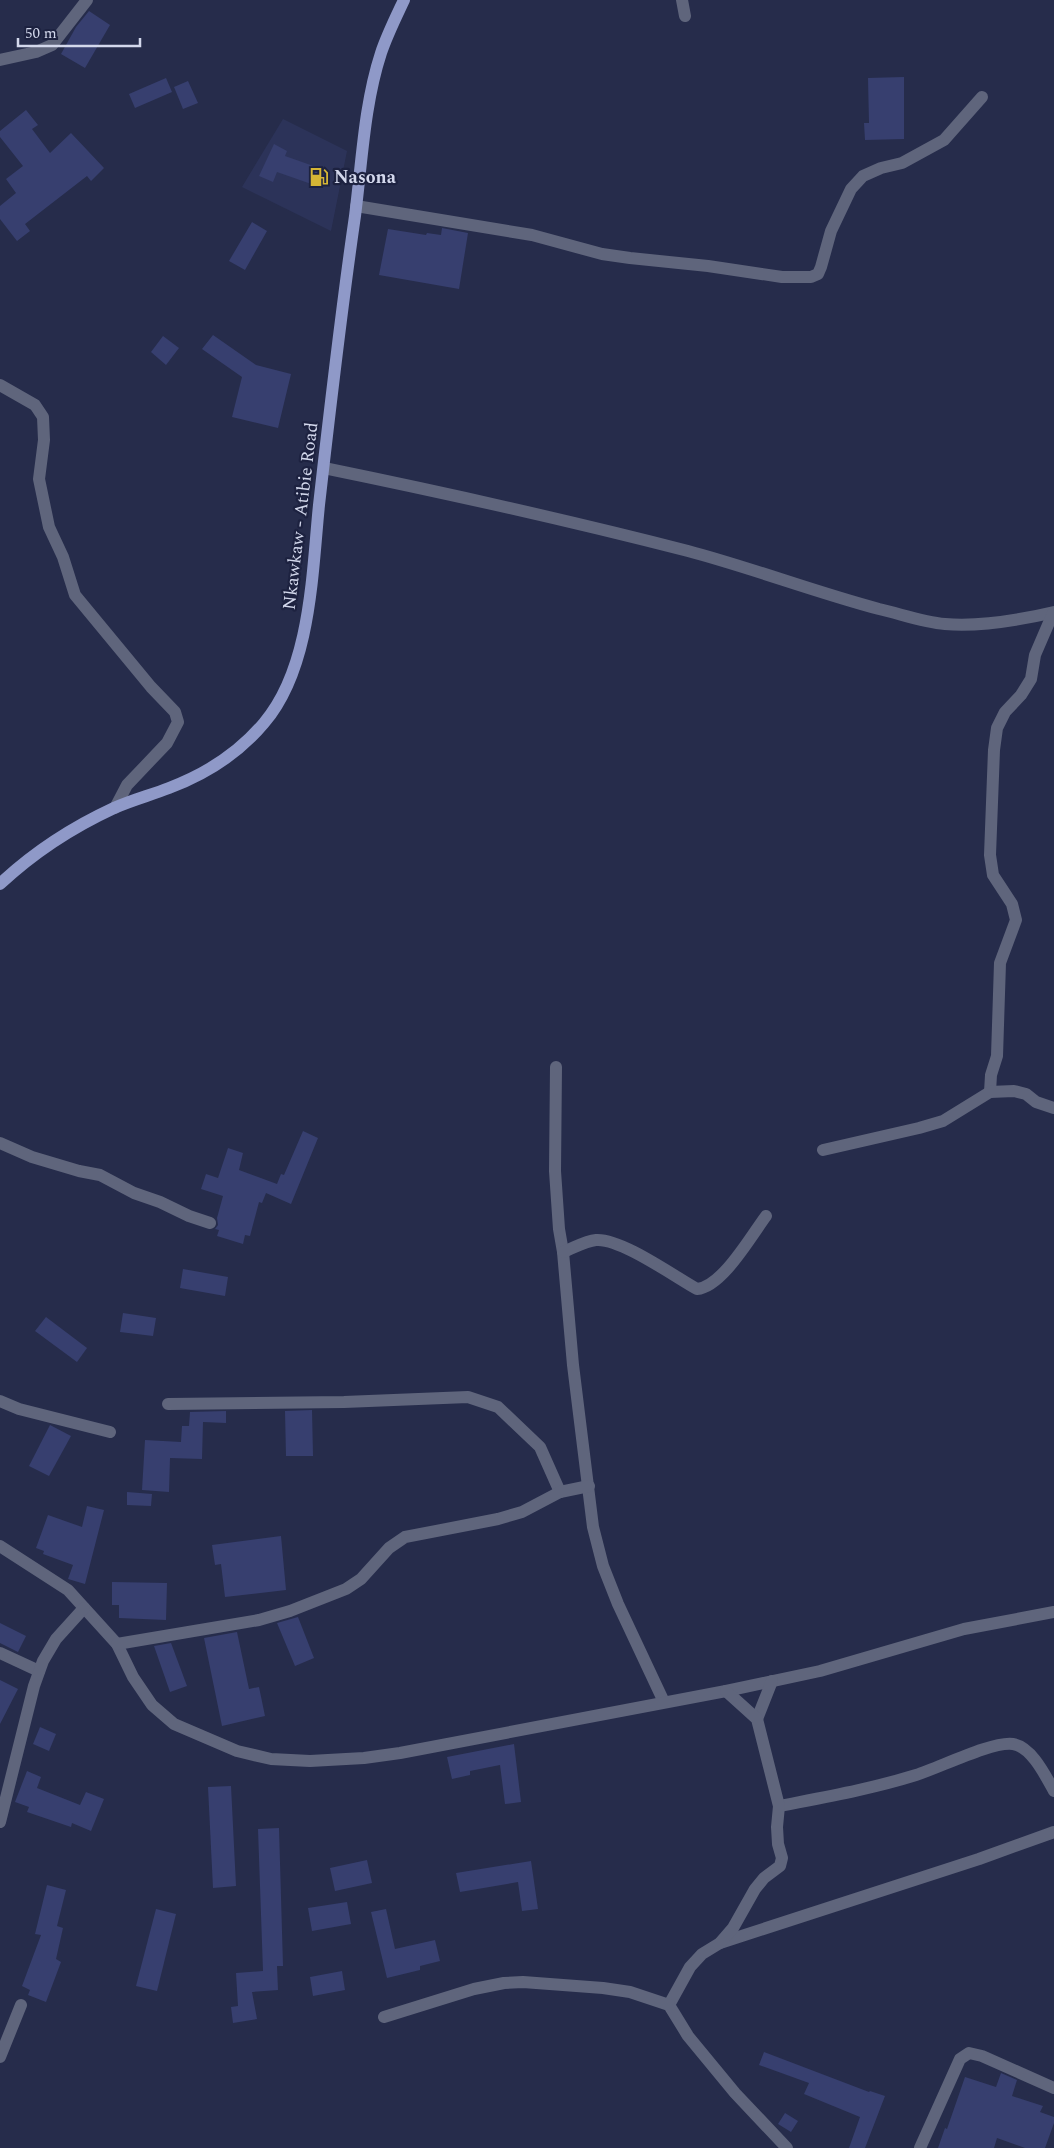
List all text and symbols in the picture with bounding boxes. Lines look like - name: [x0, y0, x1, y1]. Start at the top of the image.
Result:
- scale bar: [18, 15, 140, 47]
- text: 50 m: [25, 22, 57, 45]
- place label: Nasona: [334, 164, 397, 191]
- fuel station icon: Nasona: [308, 166, 330, 188]
- street label: Nkawkaw - Atibie Road: [276, 421, 325, 611]

